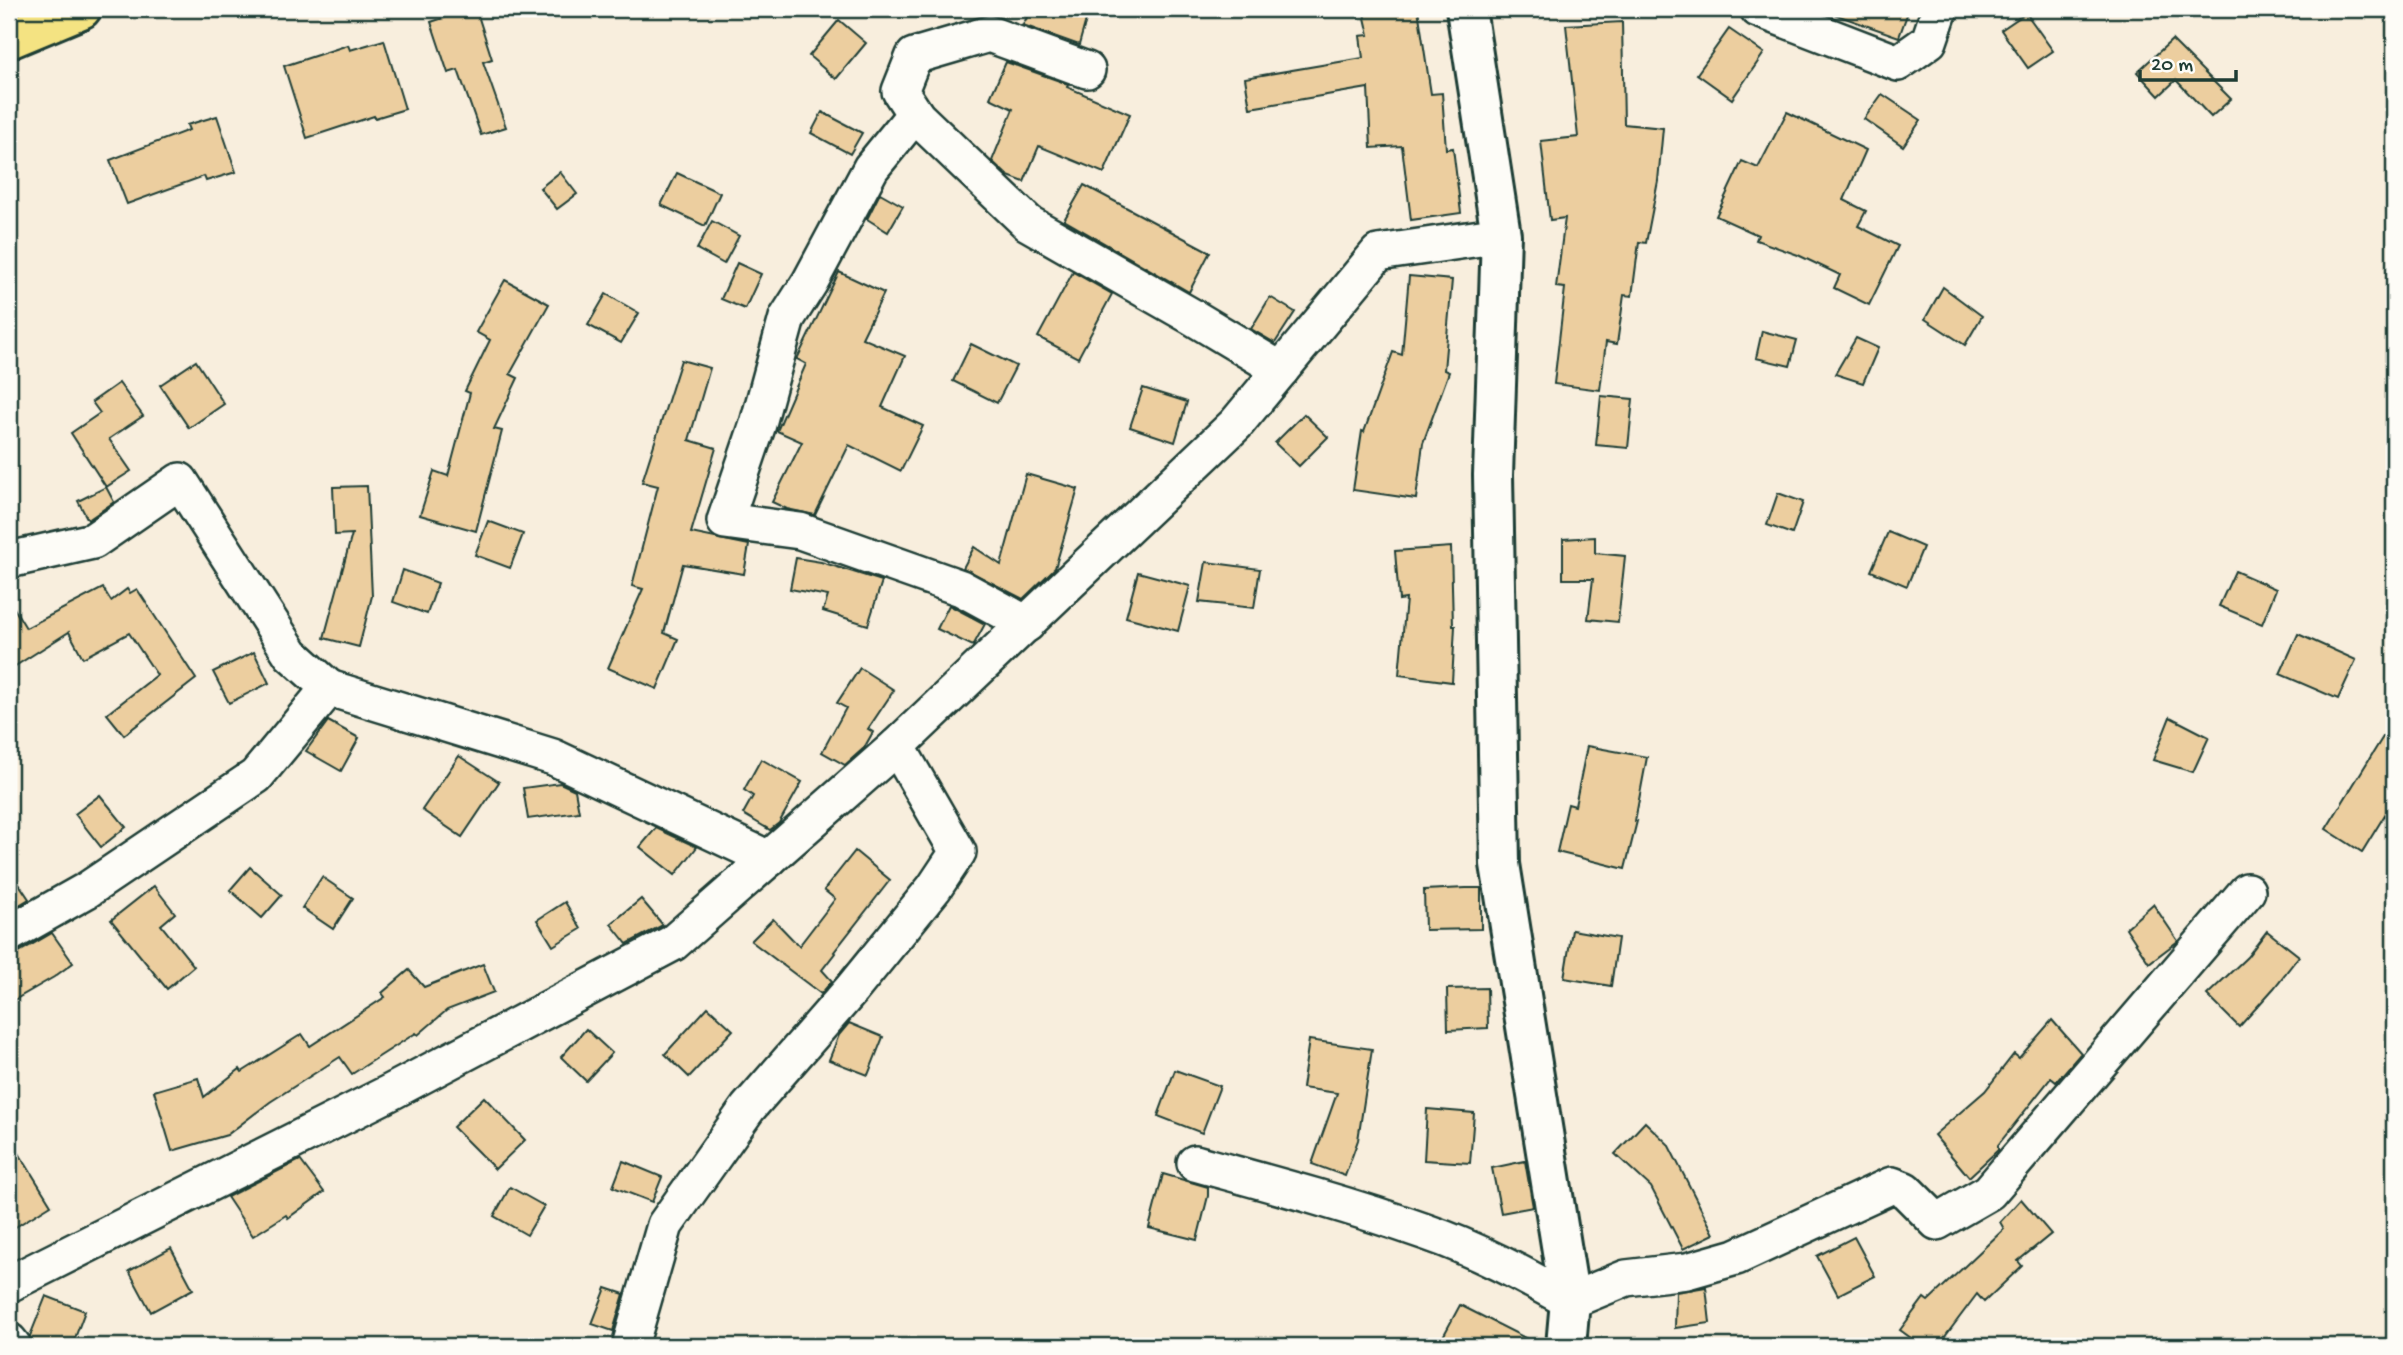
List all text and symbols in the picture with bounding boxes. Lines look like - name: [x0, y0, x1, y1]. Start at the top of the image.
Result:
- scale bar: [2140, 38, 2237, 82]
- text: 20 m: [2151, 54, 2193, 79]

